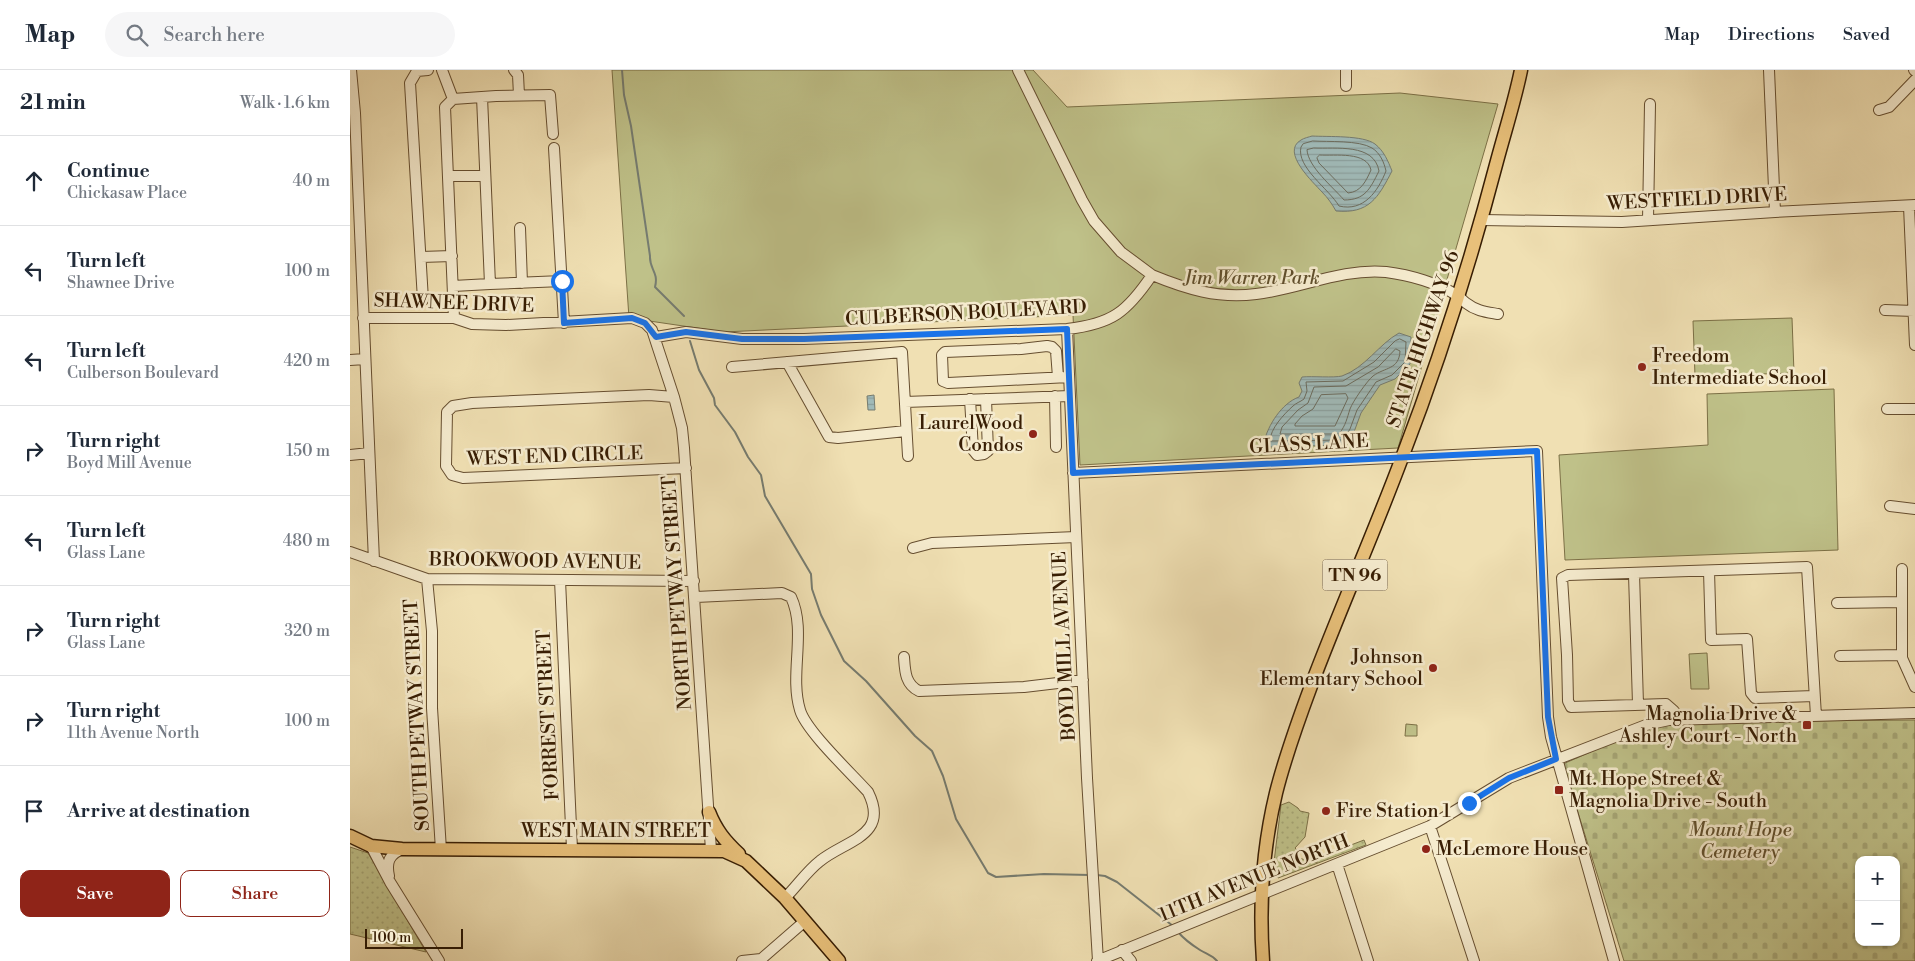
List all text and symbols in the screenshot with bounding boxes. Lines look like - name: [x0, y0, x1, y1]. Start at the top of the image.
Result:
- search box: [105, 12, 455, 57]
- text: Map: [25, 20, 75, 50]
- icon: search: [123, 21, 151, 49]
- text: Search here: [163, 23, 265, 47]
- text: Map: [1664, 23, 1700, 46]
- text: Directions: [1728, 23, 1815, 46]
- text: Saved: [1843, 23, 1890, 46]
- text: 21 min: [20, 90, 86, 116]
- text: Walk · 1.6 km: [240, 93, 330, 113]
- text: Continue: [67, 159, 150, 183]
- icon: ahead: [20, 167, 48, 195]
- text: 40 m: [293, 171, 330, 191]
- street label: WESTFIELD DRIVE: [1605, 182, 1788, 216]
- text: Chickasaw Place: [67, 183, 187, 203]
- street label: STATE HIGHWAY 96: [1381, 247, 1465, 431]
- text: Turn left: [67, 249, 146, 273]
- icon: left: [20, 257, 48, 285]
- text: 100 m: [285, 261, 330, 281]
- park label: Jim Warren Park: [1182, 266, 1320, 290]
- route start: [551, 270, 574, 293]
- text: Shawnee Drive: [67, 273, 174, 293]
- street label: SHAWNEE DRIVE: [373, 288, 535, 318]
- street label: CULBERSON BOULEVARD: [845, 295, 1087, 331]
- text: Turn left: [67, 339, 146, 363]
- place label: Freedom Intermediate School: [1652, 344, 1827, 390]
- icon: left: [20, 347, 48, 375]
- text: 420 m: [283, 351, 330, 371]
- marker: Freedom Intermediate School: [1636, 361, 1648, 373]
- text: Culberson Boulevard: [67, 363, 219, 383]
- place label: LaurelWood Condos: [919, 411, 1023, 457]
- marker: LaurelWood Condos: [1027, 428, 1039, 440]
- text: Turn right: [67, 429, 160, 453]
- street label: GLASS LANE: [1249, 429, 1369, 459]
- icon: right: [20, 437, 48, 465]
- text: 150 m: [286, 441, 330, 461]
- street label: WEST END CIRCLE: [465, 441, 644, 471]
- text: Boyd Mill Avenue: [67, 453, 192, 473]
- street label: NORTH PETWAY STREET: [657, 475, 697, 711]
- text: Turn left: [67, 519, 146, 543]
- icon: left: [20, 527, 48, 555]
- text: 480 m: [283, 531, 330, 551]
- text: Glass Lane: [67, 543, 145, 563]
- street label: BROOKWOOD AVENUE: [428, 547, 641, 575]
- street label: BOYD MILL AVENUE: [1047, 551, 1081, 742]
- road number: TN 96: [1322, 560, 1388, 590]
- street label: SOUTH PETWAY STREET: [399, 598, 435, 832]
- text: Turn right: [67, 609, 160, 633]
- icon: right: [20, 617, 48, 645]
- text: 320 m: [284, 621, 330, 641]
- street label: FORREST STREET: [532, 629, 564, 801]
- text: Glass Lane: [67, 633, 145, 653]
- place label: Johnson Elementary School: [1260, 645, 1423, 691]
- marker: Johnson Elementary School: [1427, 662, 1439, 674]
- text: Turn right: [67, 699, 160, 723]
- place label: Magnolia Drive & Ashley Court - North: [1618, 702, 1798, 748]
- icon: right: [20, 707, 48, 735]
- text: 100 m: [285, 711, 330, 731]
- marker: Magnolia Drive & Ashley Court - North: [1801, 719, 1813, 731]
- text: 11th Avenue North: [67, 723, 199, 743]
- place label: Mt. Hope Street & Magnolia Drive - South: [1569, 767, 1767, 813]
- marker: Mt. Hope Street & Magnolia Drive - South: [1553, 784, 1565, 796]
- route end: [1458, 792, 1481, 815]
- icon: arrive: [20, 797, 48, 825]
- text: Arrive at destination: [67, 799, 250, 823]
- place label: Fire Station 1: [1336, 799, 1451, 823]
- marker: Fire Station 1: [1320, 805, 1332, 817]
- park label: Mount Hope Cemetery: [1689, 818, 1792, 864]
- street label: WEST MAIN STREET: [520, 819, 711, 843]
- street label: 11TH AVENUE NORTH: [1156, 829, 1352, 927]
- place label: McLemore House: [1436, 837, 1588, 861]
- marker: McLemore House: [1420, 843, 1432, 855]
- map controls: [1855, 856, 1900, 946]
- button: +: [1855, 856, 1900, 901]
- button: Save: [20, 870, 170, 917]
- button: Share: [180, 870, 330, 917]
- button: −: [1855, 901, 1900, 946]
- scale bar: [365, 926, 462, 949]
- text: 100 m: [372, 929, 411, 947]

